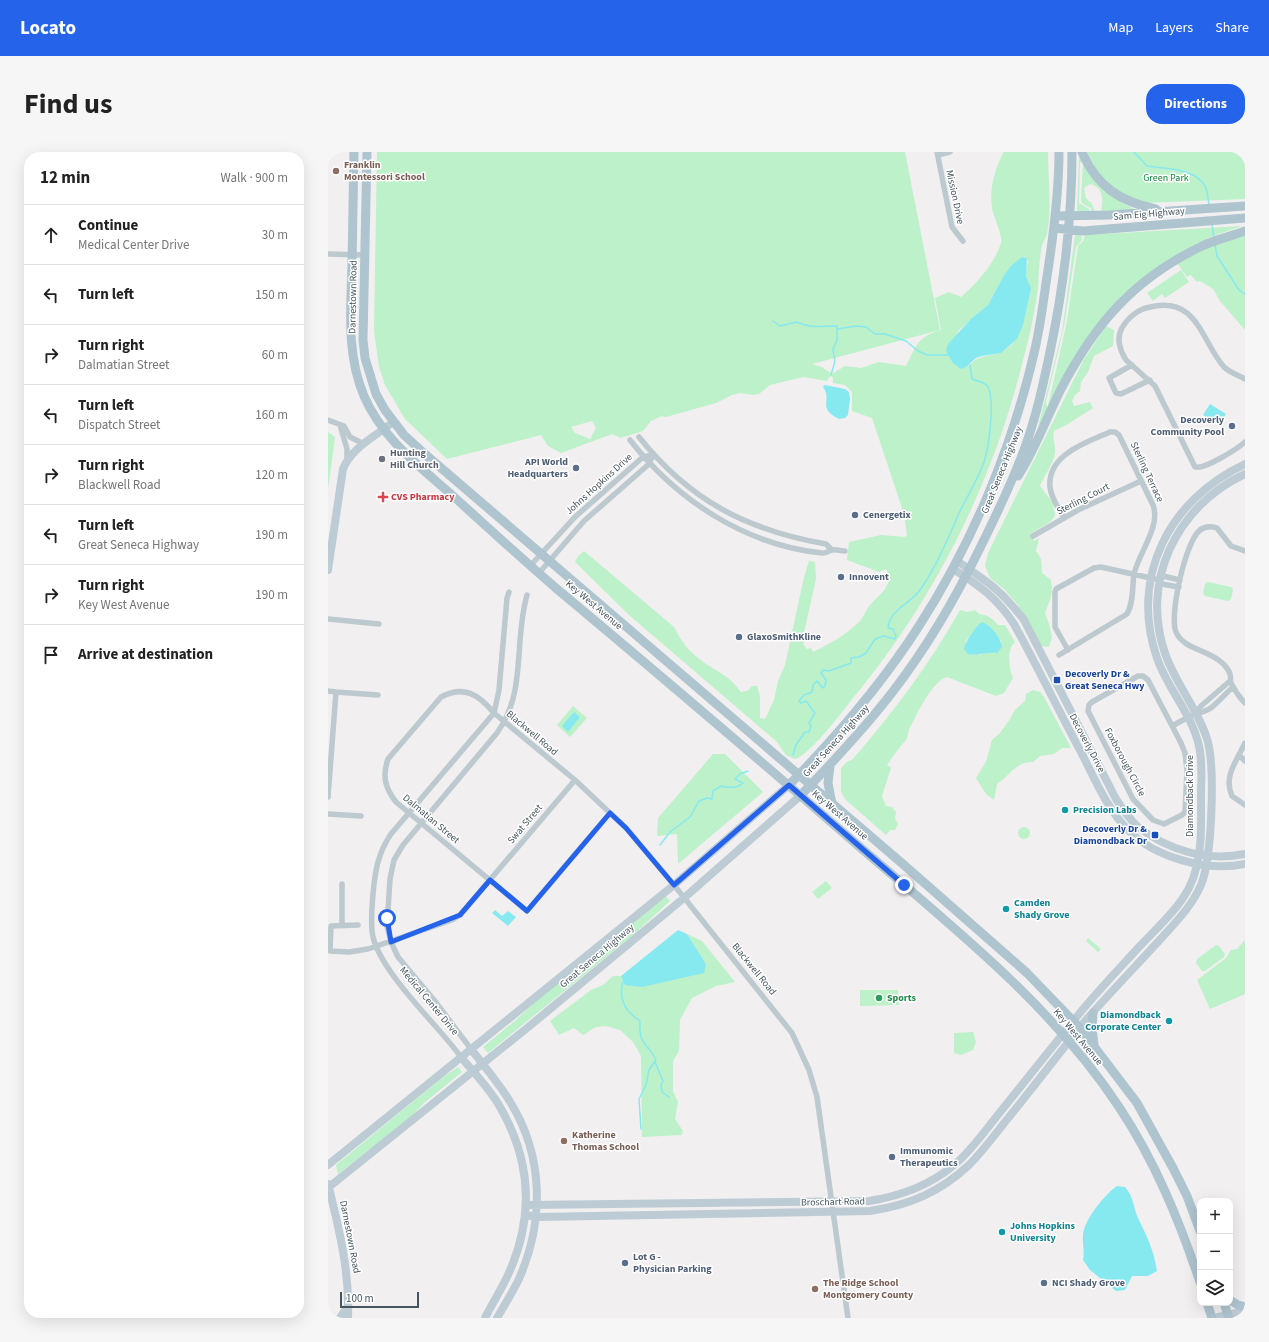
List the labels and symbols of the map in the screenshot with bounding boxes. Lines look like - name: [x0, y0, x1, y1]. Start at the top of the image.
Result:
- place label: Franklin Montessori School: [344, 158, 425, 184]
- marker: Franklin Montessori School: [331, 166, 341, 176]
- street label: Mission Drive: [942, 169, 968, 225]
- park label: Green Park: [1143, 171, 1189, 185]
- street label: Sam Eig Highway: [1113, 204, 1186, 224]
- street label: Darnestown Road: [345, 260, 361, 334]
- place label: Decoverly Community Pool: [1151, 413, 1225, 439]
- marker: Decoverly Community Pool: [1227, 421, 1237, 431]
- street label: Great Seneca Highway: [978, 424, 1026, 516]
- street label: Sterling Terrace: [1127, 440, 1167, 504]
- place label: Hunting Hill Church: [390, 446, 439, 472]
- street label: Johns Hopkins Drive: [563, 450, 635, 518]
- marker: Hunting Hill Church: [377, 454, 387, 464]
- place label: API World Headquarters: [507, 455, 569, 481]
- marker: API World Headquarters: [571, 463, 581, 473]
- street label: Sterling Court: [1054, 479, 1112, 518]
- place label: CVS Pharmacy: [391, 490, 455, 504]
- marker: CVS Pharmacy: [378, 492, 388, 502]
- place label: Cenergetix: [863, 508, 911, 522]
- marker: Cenergetix: [850, 510, 860, 520]
- place label: Innovent: [849, 570, 889, 584]
- marker: Innovent: [836, 572, 846, 582]
- street label: Key West Avenue: [563, 577, 625, 633]
- place label: GlaxoSmithKline: [747, 630, 821, 644]
- marker: GlaxoSmithKline: [734, 632, 744, 642]
- place label: Decoverly Dr & Great Seneca Hwy: [1065, 667, 1145, 693]
- marker: Decoverly Dr & Great Seneca Hwy: [1052, 675, 1062, 685]
- street label: Great Seneca Highway: [800, 701, 873, 780]
- street label: Blackwell Road: [503, 707, 561, 759]
- street label: Decoverly Drive: [1066, 711, 1108, 775]
- street label: Foxborough Circle: [1101, 725, 1149, 799]
- street label: Diamondback Drive: [1183, 755, 1197, 837]
- street label: Key West Avenue: [809, 787, 871, 843]
- street label: Dalmatian Street: [400, 791, 463, 847]
- street label: Swat Street: [504, 801, 546, 847]
- place label: Precision Labs: [1073, 803, 1137, 817]
- marker: Precision Labs: [1060, 805, 1070, 815]
- place label: Decoverly Dr & Diamondback Dr: [1074, 822, 1147, 848]
- marker: Decoverly Dr & Diamondback Dr: [1150, 830, 1160, 840]
- route end: [895, 876, 913, 894]
- place label: Camden Shady Grove: [1014, 896, 1070, 922]
- marker: Camden Shady Grove: [1001, 904, 1011, 914]
- route start: [378, 909, 396, 927]
- street label: Great Seneca Highway: [557, 920, 637, 991]
- street label: Blackwell Road: [729, 940, 779, 998]
- street label: Medical Center Drive: [396, 964, 462, 1038]
- place label: Sports: [887, 991, 917, 1005]
- marker: Sports: [874, 993, 884, 1003]
- street label: Key West Avenue: [1050, 1006, 1106, 1068]
- place label: Diamondback Corporate Center: [1085, 1008, 1162, 1034]
- marker: Diamondback Corporate Center: [1164, 1016, 1174, 1026]
- place label: Katherine Thomas School: [572, 1128, 639, 1154]
- marker: Katherine Thomas School: [559, 1136, 569, 1146]
- place label: Immunomic Therapeutics: [900, 1144, 958, 1170]
- marker: Immunomic Therapeutics: [887, 1152, 897, 1162]
- street label: Broschart Road: [801, 1194, 865, 1210]
- street label: Darnestown Road: [336, 1199, 364, 1275]
- place label: Johns Hopkins University: [1010, 1219, 1075, 1245]
- marker: Johns Hopkins University: [997, 1227, 1007, 1237]
- place label: Lot G - Physician Parking: [633, 1250, 712, 1276]
- marker: Lot G - Physician Parking: [620, 1258, 630, 1268]
- place label: The Ridge School Montgomery County: [823, 1276, 914, 1302]
- place label: NCI Shady Grove: [1052, 1276, 1125, 1290]
- marker: NCI Shady Grove: [1039, 1278, 1049, 1288]
- marker: The Ridge School Montgomery County: [810, 1284, 820, 1294]
- scale bar: [340, 1290, 419, 1309]

